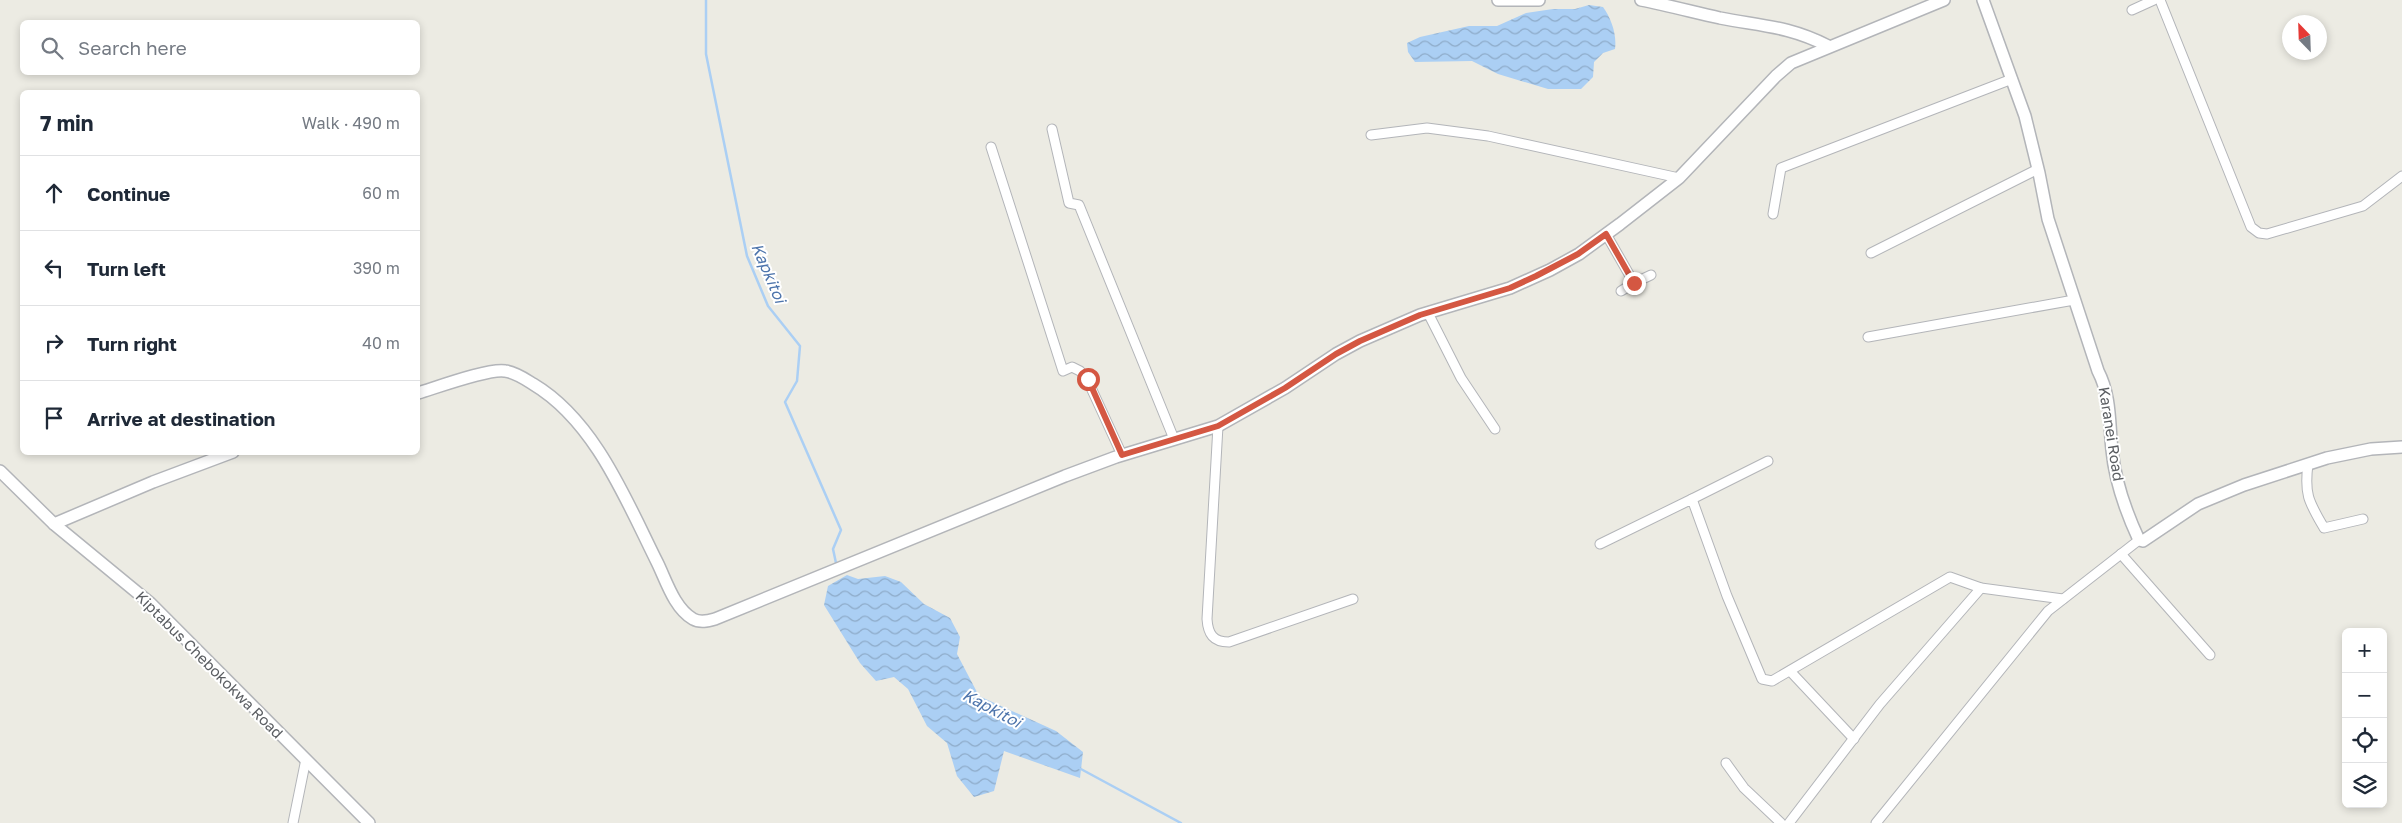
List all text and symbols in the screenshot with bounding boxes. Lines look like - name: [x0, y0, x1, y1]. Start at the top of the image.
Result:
- north arrow: [2282, 15, 2327, 60]
- search box: [20, 20, 420, 75]
- icon: search: [38, 34, 66, 62]
- text: Search here: [78, 36, 187, 59]
- text: 7 min: [40, 110, 94, 136]
- text: Walk · 490 m: [302, 113, 400, 133]
- icon: ahead: [40, 179, 68, 207]
- text: Continue: [87, 182, 170, 205]
- text: 60 m: [362, 183, 400, 203]
- water label: Kapkitoi: [747, 240, 791, 308]
- icon: left: [40, 254, 68, 282]
- text: Turn left: [87, 257, 166, 280]
- text: 390 m: [353, 258, 400, 278]
- route end: [1623, 272, 1646, 295]
- icon: right: [40, 329, 68, 357]
- text: Turn right: [87, 332, 177, 355]
- text: 40 m: [362, 333, 400, 353]
- route start: [1077, 368, 1100, 391]
- street label: Karanei Road: [2096, 385, 2128, 482]
- icon: arrive: [40, 404, 68, 432]
- text: Arrive at destination: [87, 407, 275, 430]
- street label: Kiptabus Chebokokwa Road: [132, 587, 287, 742]
- map controls: [2342, 628, 2387, 808]
- button: +: [2342, 628, 2387, 673]
- button: −: [2342, 673, 2387, 718]
- water label: Kapkitoi: [959, 684, 1026, 733]
- button: locate: [2342, 718, 2387, 763]
- button: layers: [2342, 763, 2387, 808]

